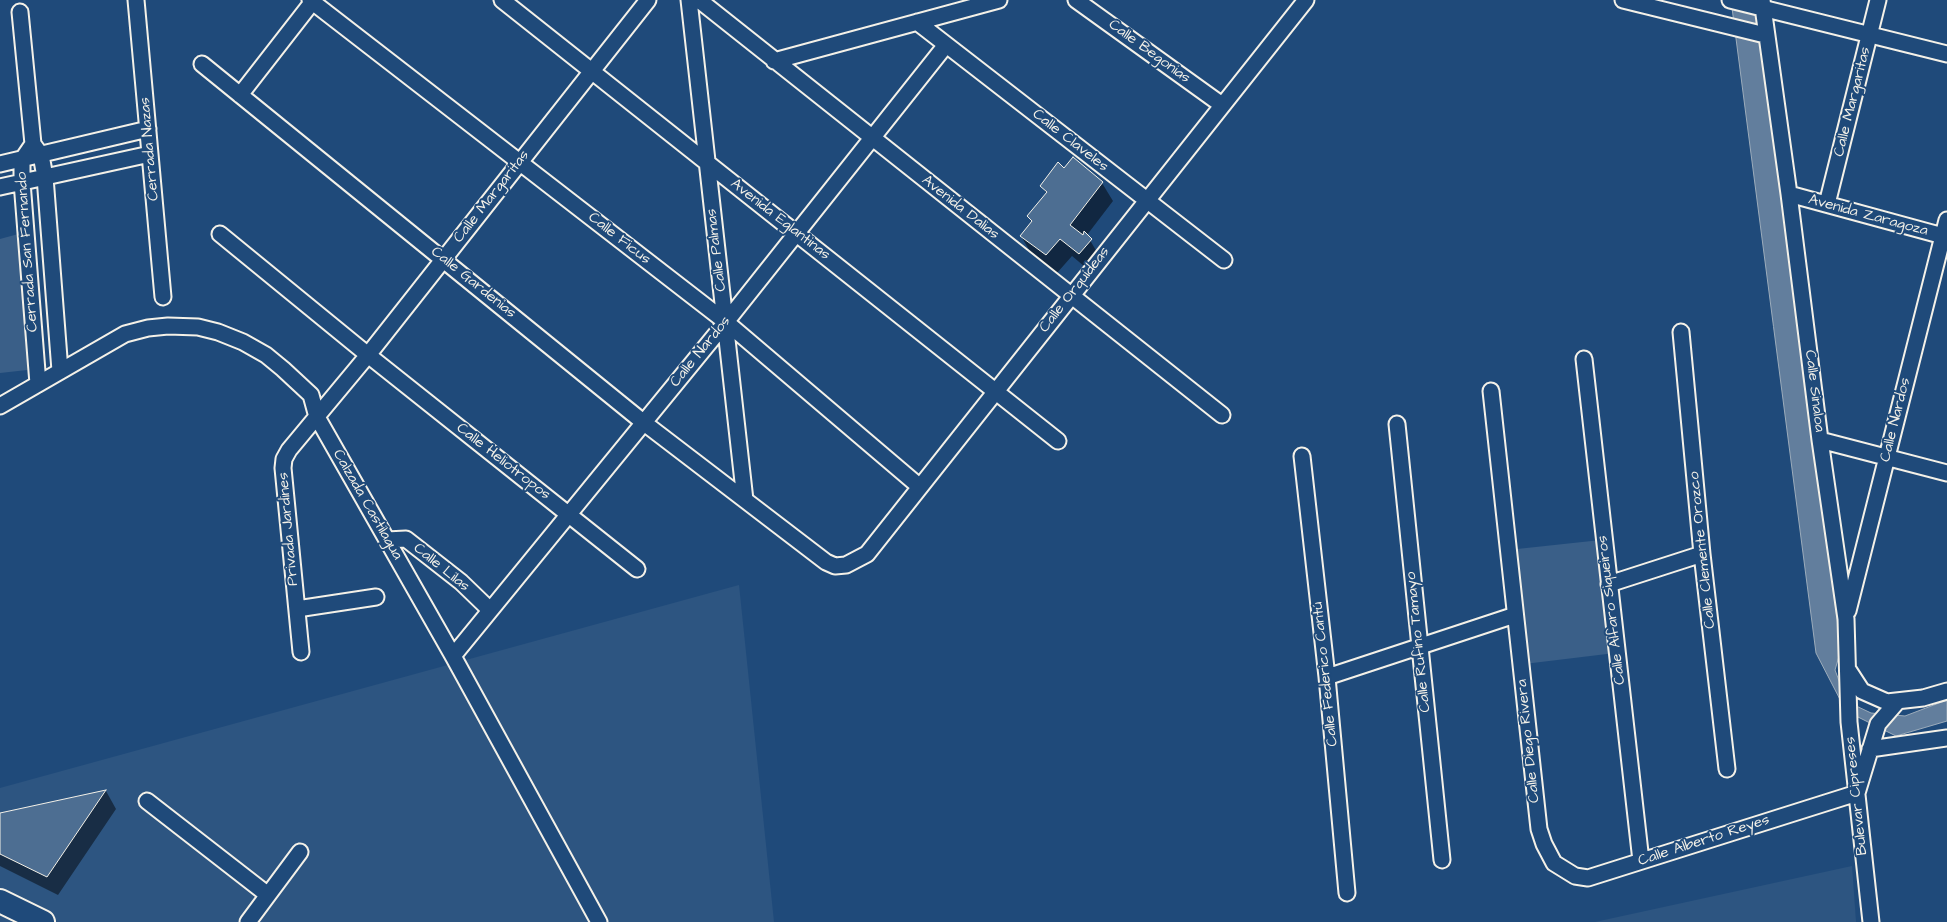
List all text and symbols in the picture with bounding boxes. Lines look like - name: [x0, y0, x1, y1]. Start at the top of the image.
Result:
- street label: Calle Begonias: [1104, 16, 1194, 88]
- street label: Calle Margaritas: [1831, 45, 1875, 159]
- street label: Cerrada Nazas: [137, 96, 163, 202]
- street label: Calle Claveles: [1028, 106, 1112, 176]
- street label: Calle Margaritas: [450, 147, 534, 247]
- street label: Cerrada San Fernando: [13, 171, 43, 333]
- street label: Avenida Dalias: [918, 172, 1002, 244]
- street label: Avenida Eglantinas: [727, 175, 833, 265]
- street label: Avenida Zaragoza: [1806, 191, 1930, 241]
- street label: Calle Palmas: [703, 207, 731, 293]
- street label: Calle Ficus: [584, 209, 654, 269]
- street label: Calle Gardenias: [427, 243, 519, 323]
- street label: Calle Orquídeas: [1036, 243, 1114, 337]
- street label: Calle Nardos: [667, 313, 735, 391]
- street label: Calle Sinaloa: [1800, 349, 1828, 433]
- street label: Calle Nardos: [1877, 376, 1915, 464]
- street label: Calle Heliotropos: [452, 420, 554, 504]
- street label: Calzada Castilagua: [328, 447, 406, 563]
- street label: Calle Clemente Orozco: [1686, 471, 1720, 629]
- street label: Privada Jardines: [275, 472, 303, 586]
- street label: Calle Alfaro Siqueiros: [1594, 534, 1630, 686]
- street label: Calle Lilas: [409, 540, 473, 596]
- street label: Calle Rufino Tamayo: [1403, 571, 1435, 713]
- street label: Calle Federico Cantú: [1309, 601, 1343, 747]
- street label: Calle Diego Rivera: [1514, 678, 1544, 804]
- street label: Bulevar Cipreses: [1842, 736, 1872, 856]
- street label: Calle Alberto Reyes: [1636, 811, 1772, 871]

